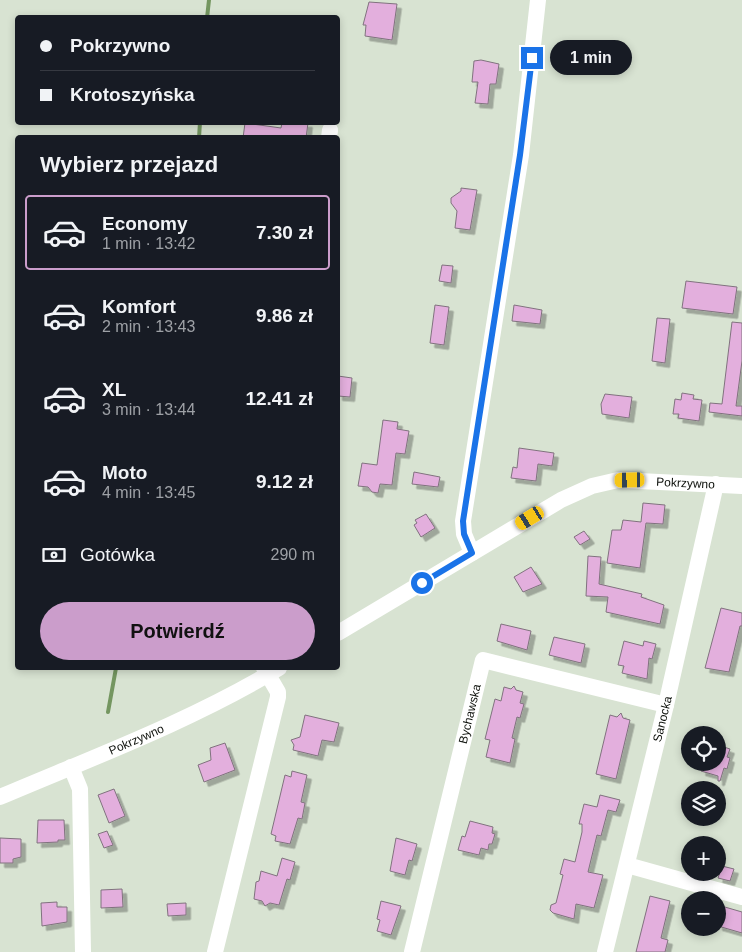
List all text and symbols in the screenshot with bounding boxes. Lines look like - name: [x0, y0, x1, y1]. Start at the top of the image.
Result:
- text: Pokrzywno: [70, 35, 170, 56]
- callout: 1 min: [550, 40, 632, 76]
- route end: [521, 47, 543, 69]
- text: 1 min: [570, 49, 612, 66]
- text: Krotoszyńska: [70, 84, 195, 105]
- text: Wybierz przejazd: [40, 152, 218, 177]
- icon: car: [42, 210, 87, 255]
- text: Economy: [102, 213, 188, 234]
- text: 7.30 zł: [256, 222, 313, 243]
- text: 1 min · 13:42: [102, 235, 195, 252]
- icon: car: [42, 293, 87, 338]
- text: Komfort: [102, 296, 176, 317]
- text: 9.86 zł: [256, 305, 313, 326]
- text: 2 min · 13:43: [102, 318, 195, 335]
- icon: car: [42, 376, 87, 421]
- text: XL: [102, 379, 126, 400]
- text: 12.41 zł: [245, 388, 313, 409]
- text: 3 min · 13:44: [102, 401, 195, 418]
- icon: car: [42, 459, 87, 504]
- text: Moto: [102, 462, 147, 483]
- text: 9.12 zł: [256, 471, 313, 492]
- car: [614, 472, 645, 488]
- street label: Pokrzywno: [656, 475, 716, 492]
- text: 4 min · 13:45: [102, 484, 195, 501]
- car: [513, 504, 546, 532]
- icon: cash: [40, 541, 68, 569]
- text: Gotówka: [80, 544, 155, 565]
- text: 290 m: [271, 546, 315, 563]
- route start: [411, 572, 433, 594]
- button: Potwierdź: [40, 602, 315, 660]
- street label: Bychawska: [456, 682, 484, 745]
- street label: Sanocka: [650, 694, 675, 743]
- street label: Pokrzywno: [107, 721, 166, 758]
- map controls: [681, 726, 726, 936]
- button: locate: [681, 726, 726, 771]
- button: layers: [681, 781, 726, 826]
- button: +: [681, 836, 726, 881]
- button: −: [681, 891, 726, 936]

